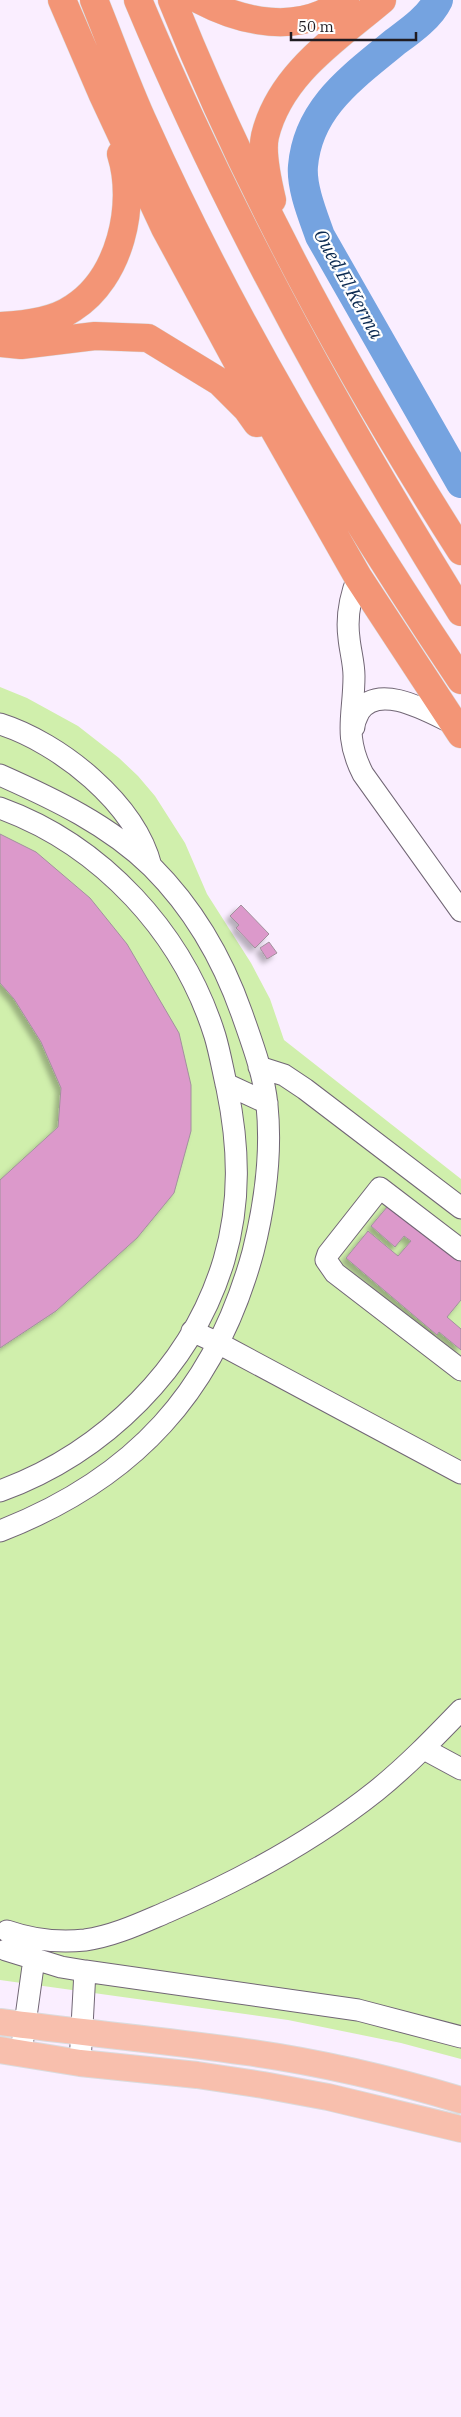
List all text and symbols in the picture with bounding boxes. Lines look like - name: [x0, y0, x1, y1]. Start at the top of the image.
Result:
- scale bar: [291, 10, 416, 42]
- text: 50 m: [298, 17, 334, 36]
- water label: Oued El Kerma: [309, 225, 389, 344]

